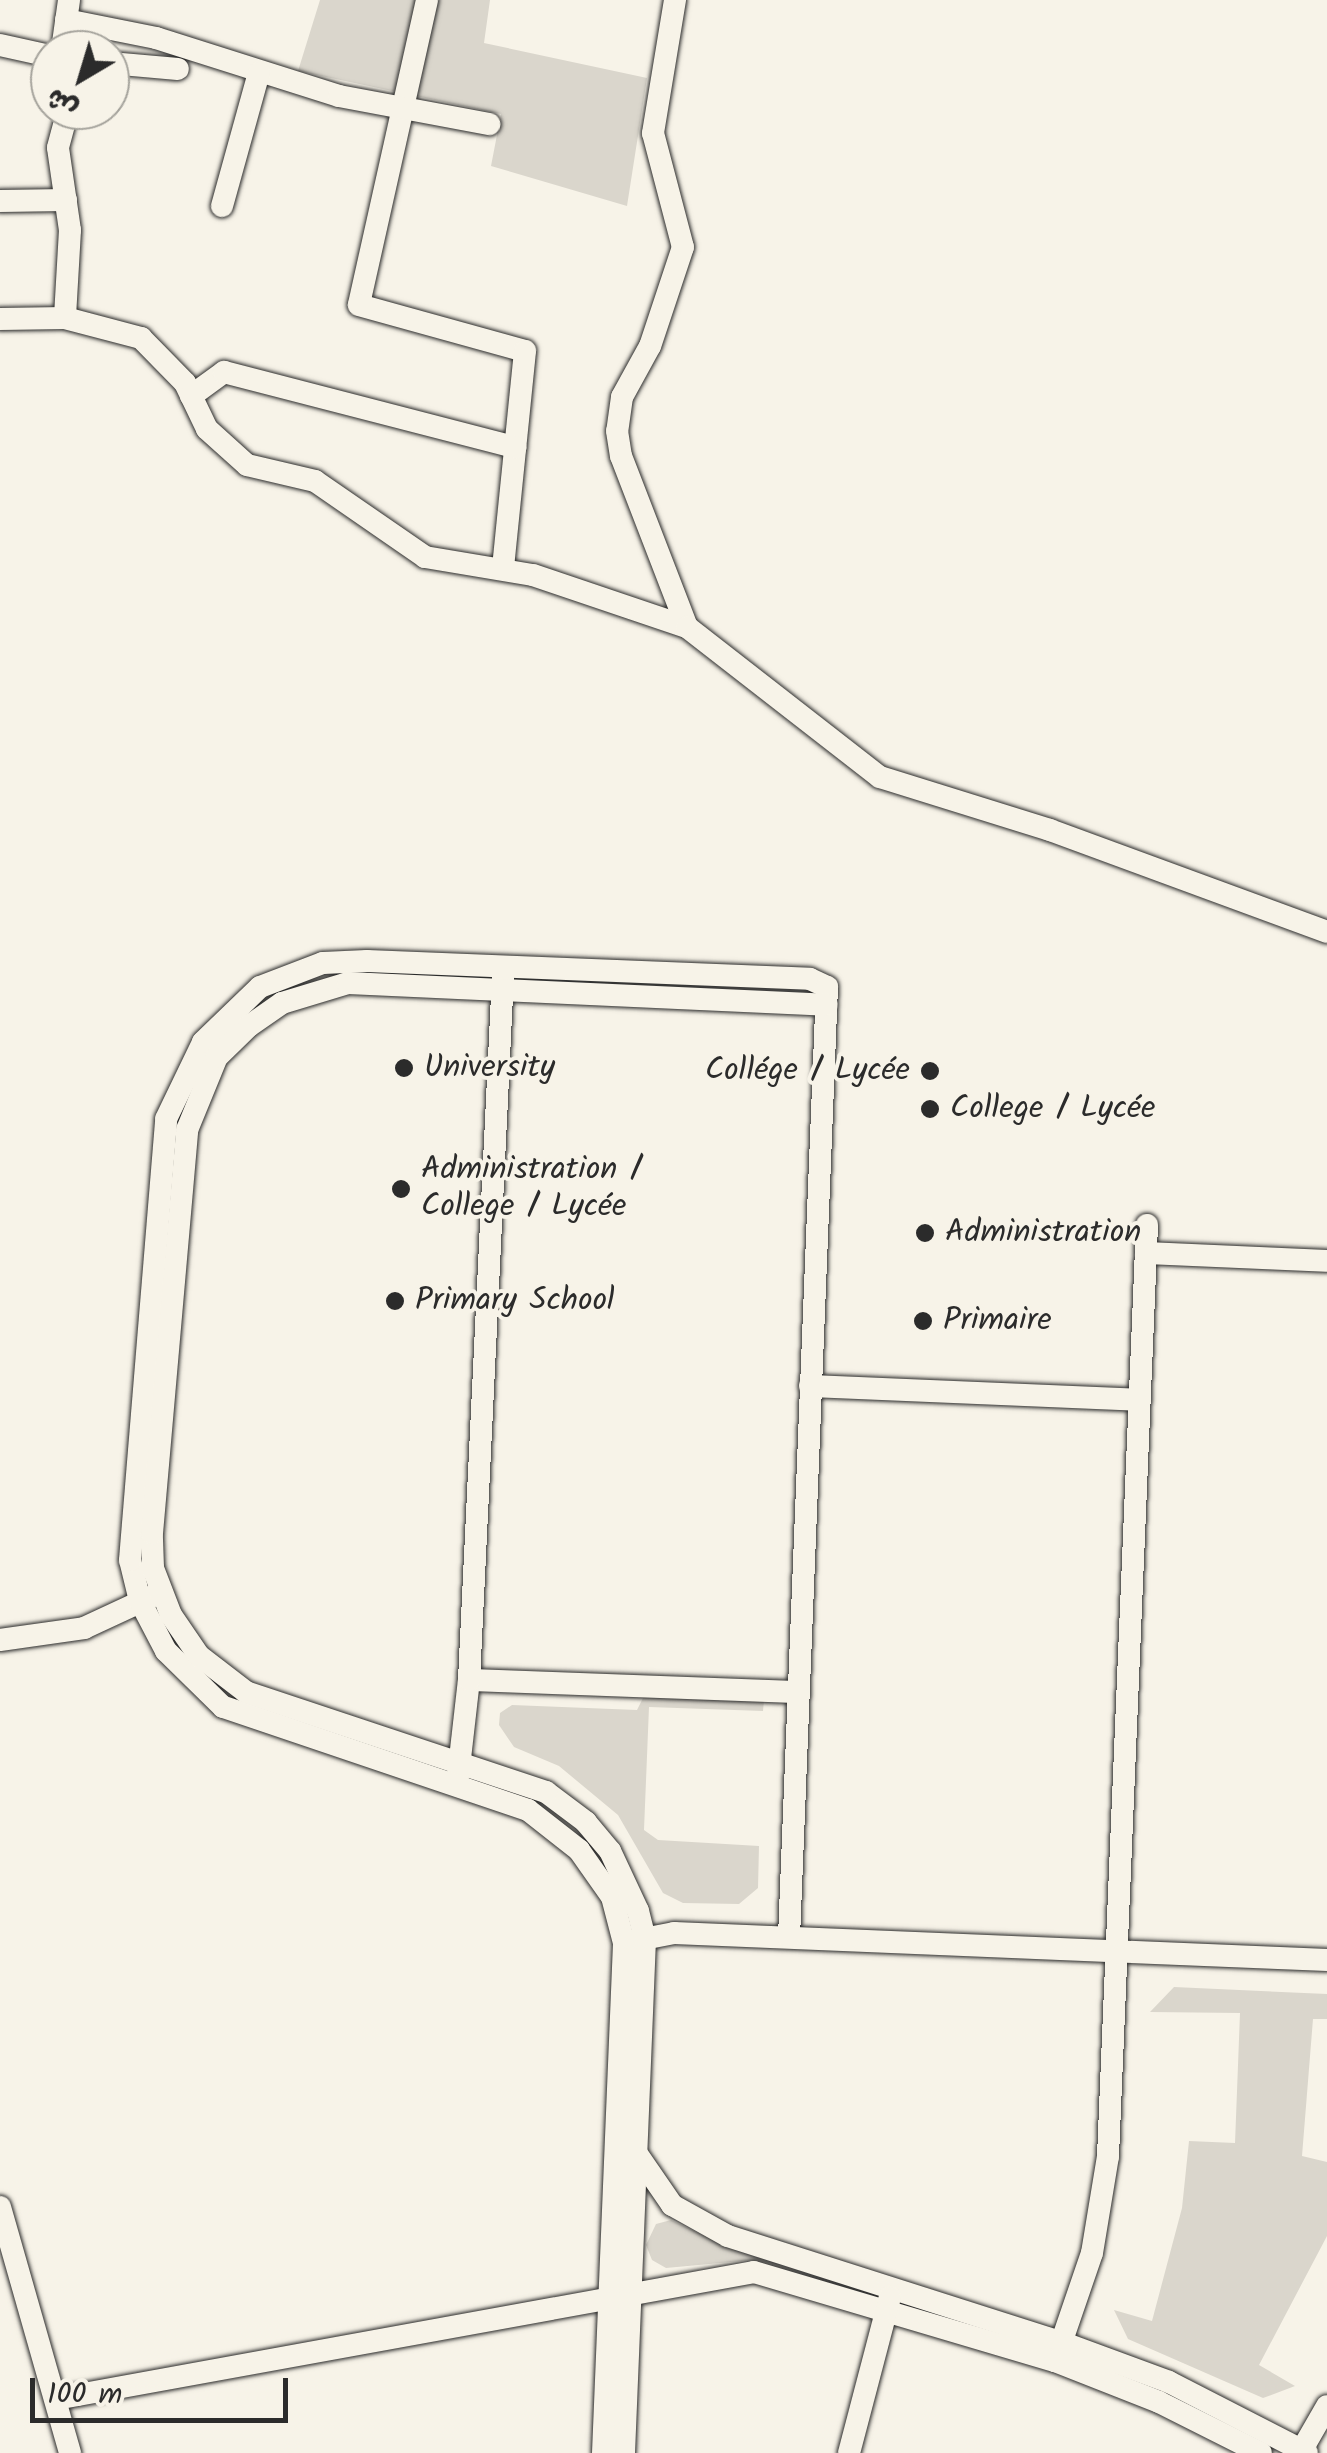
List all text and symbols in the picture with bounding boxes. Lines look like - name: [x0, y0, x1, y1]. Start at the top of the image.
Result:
- north arrow: [30, 30, 130, 130]
- text: ش: [36, 75, 88, 130]
- place label: University: [424, 1049, 555, 1087]
- place label: Collége / Lycée: [705, 1052, 910, 1090]
- marker: University: [393, 1057, 415, 1079]
- marker: Collége / Lycée: [919, 1060, 941, 1082]
- place label: College / Lycée: [950, 1090, 1155, 1128]
- marker: College / Lycée: [919, 1098, 941, 1120]
- place label: Administration / College / Lycée: [421, 1152, 642, 1227]
- marker: Administration / College / Lycée: [390, 1178, 412, 1200]
- place label: Administration: [945, 1214, 1141, 1252]
- marker: Administration: [914, 1222, 936, 1244]
- place label: Primary School: [415, 1282, 615, 1320]
- marker: Primary School: [384, 1290, 406, 1312]
- place label: Primaire: [943, 1302, 1052, 1340]
- marker: Primaire: [912, 1310, 934, 1332]
- scale bar: [35, 2358, 292, 2420]
- text: 100 m: [47, 2371, 122, 2419]

